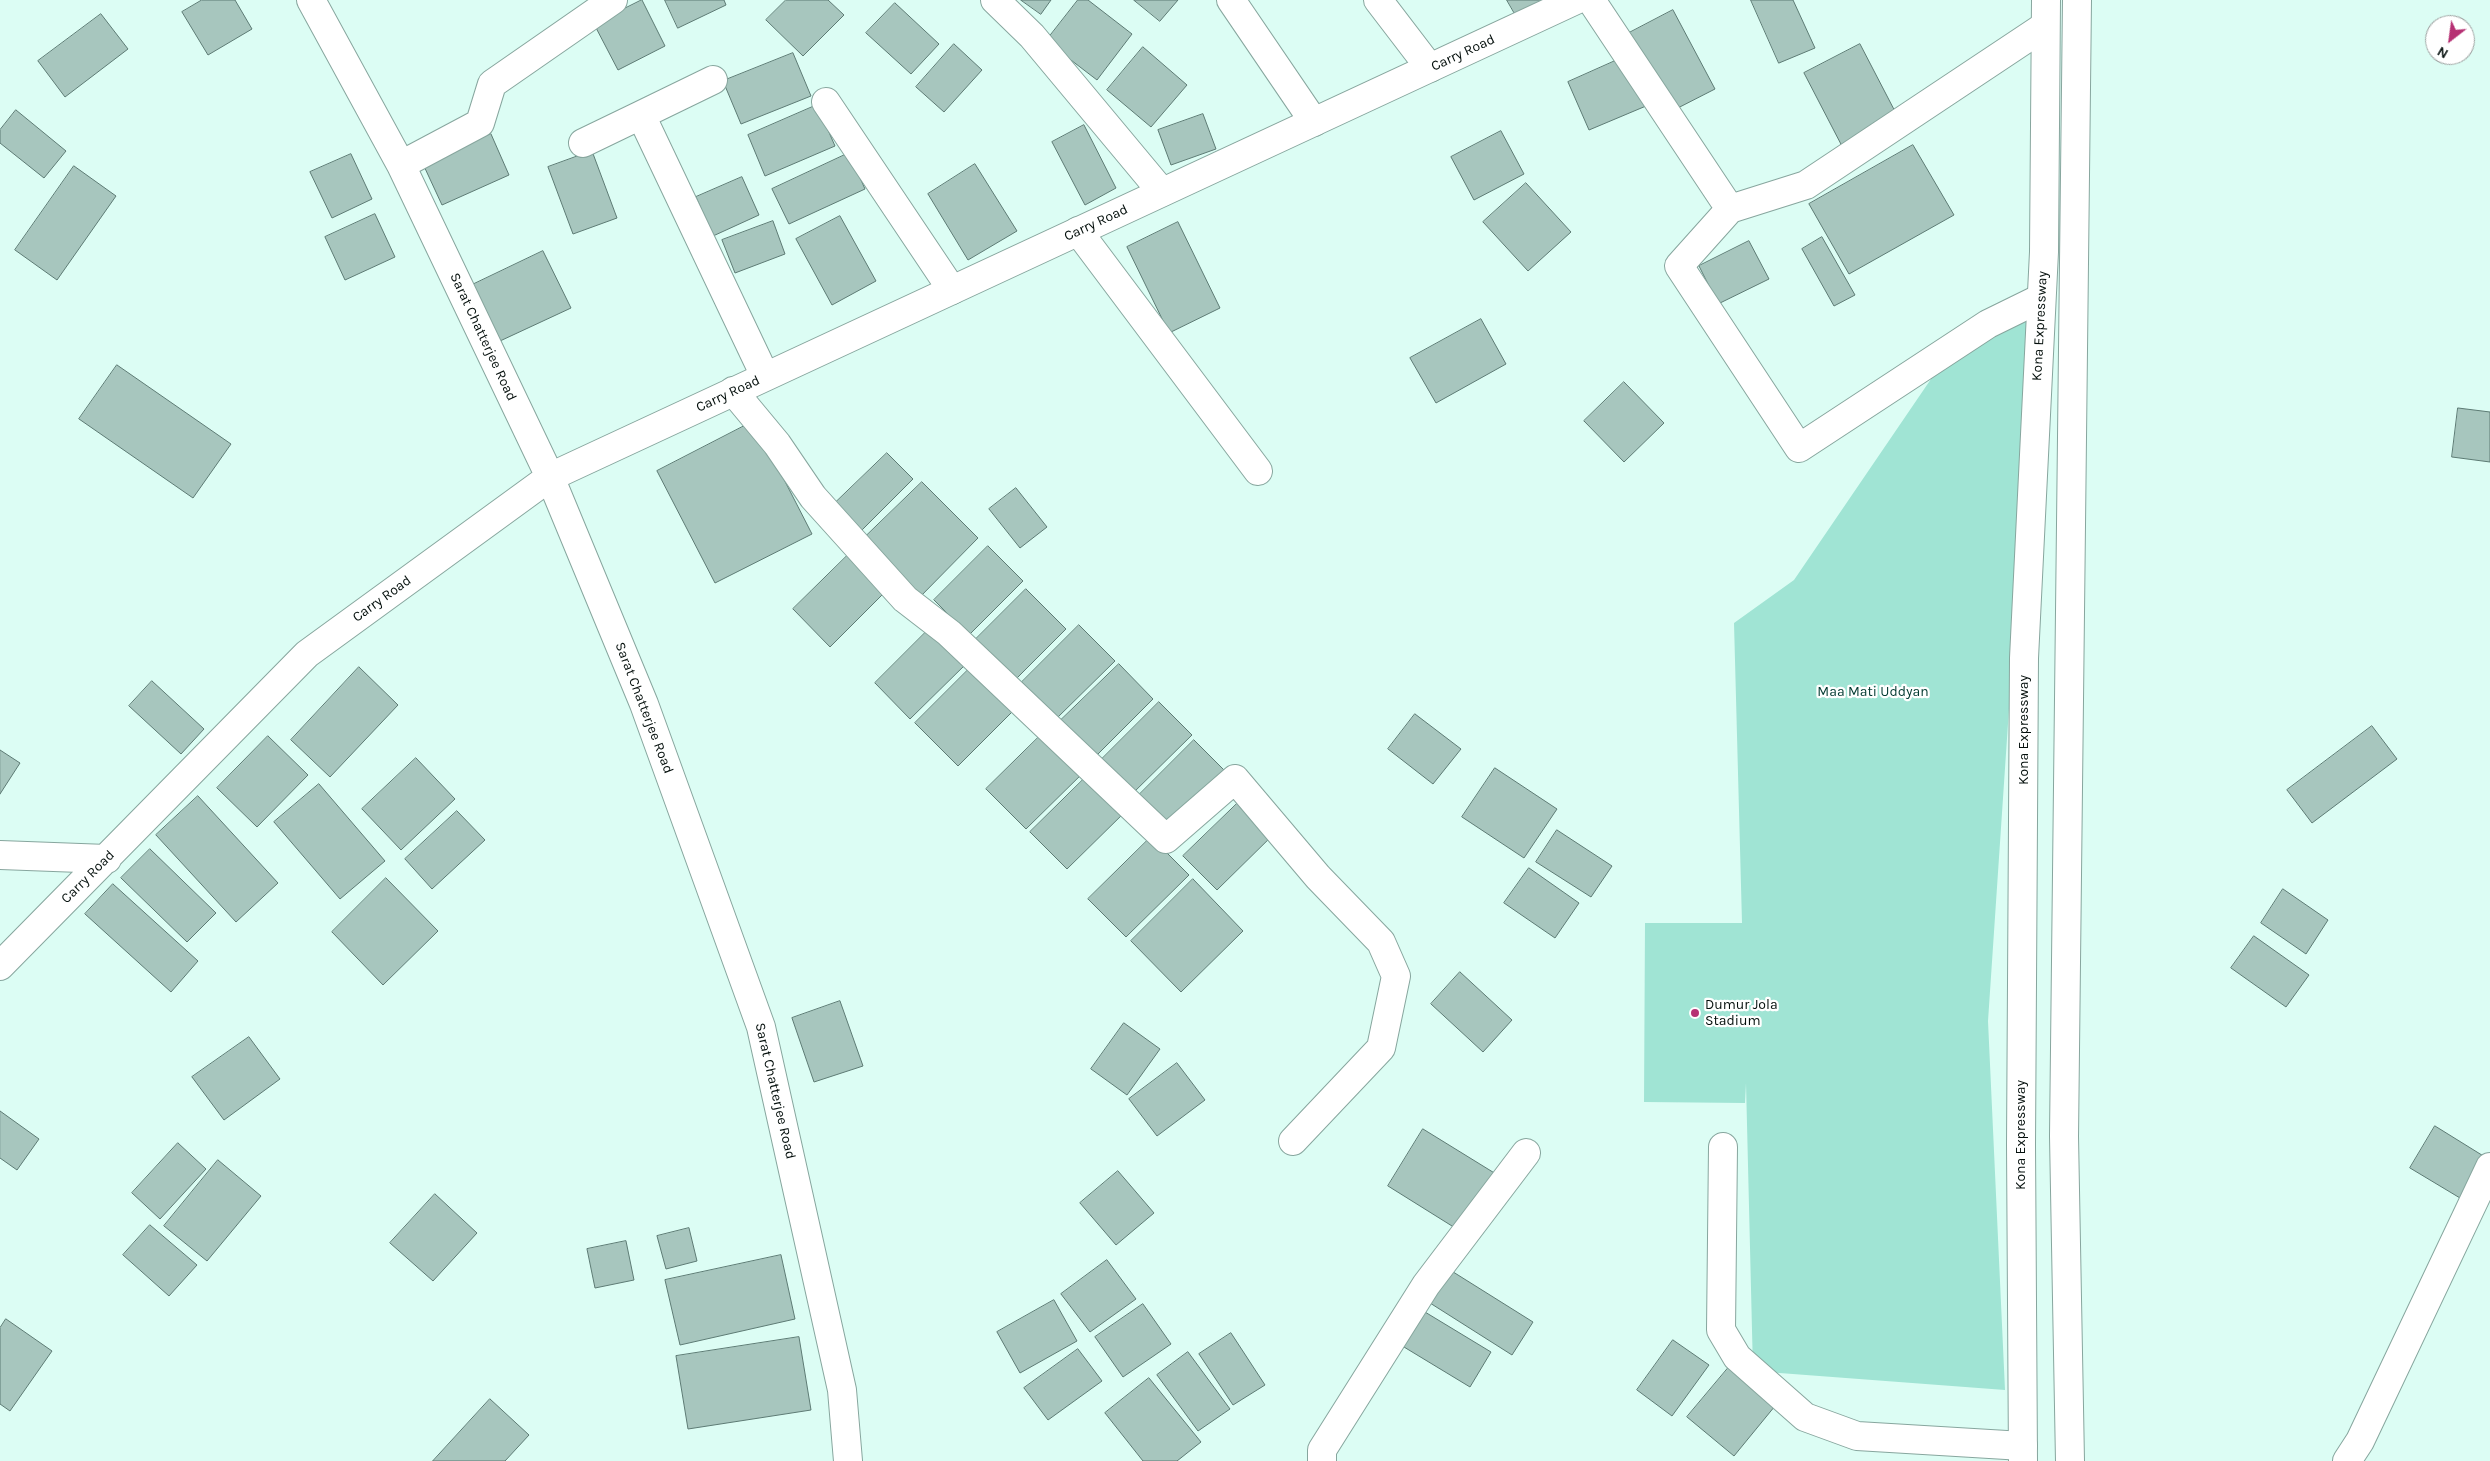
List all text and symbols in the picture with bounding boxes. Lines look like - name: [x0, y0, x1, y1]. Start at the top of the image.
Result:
- north arrow: [2425, 15, 2475, 65]
- street label: Carry Road: [1428, 31, 1498, 75]
- text: N: [2434, 43, 2451, 62]
- street label: Carry Road: [1061, 201, 1131, 245]
- street label: Sarat Chatterjee Road: [446, 270, 520, 404]
- street label: Kona Expressway: [2029, 271, 2051, 381]
- street label: Carry Road: [693, 372, 763, 416]
- street label: Carry Road: [349, 572, 415, 626]
- street label: Sarat Chatterjee Road: [611, 640, 677, 776]
- street label: Kona Expressway: [2016, 675, 2032, 785]
- park label: Maa Mati Uddyan: [1817, 684, 1929, 700]
- street label: Carry Road: [58, 847, 118, 907]
- place label: Dumur Jola Stadium: [1705, 997, 1778, 1030]
- marker: Dumur Jola Stadium: [1689, 1007, 1701, 1019]
- street label: Sarat Chatterjee Road: [751, 1021, 799, 1161]
- street label: Kona Expressway: [2013, 1080, 2029, 1190]

